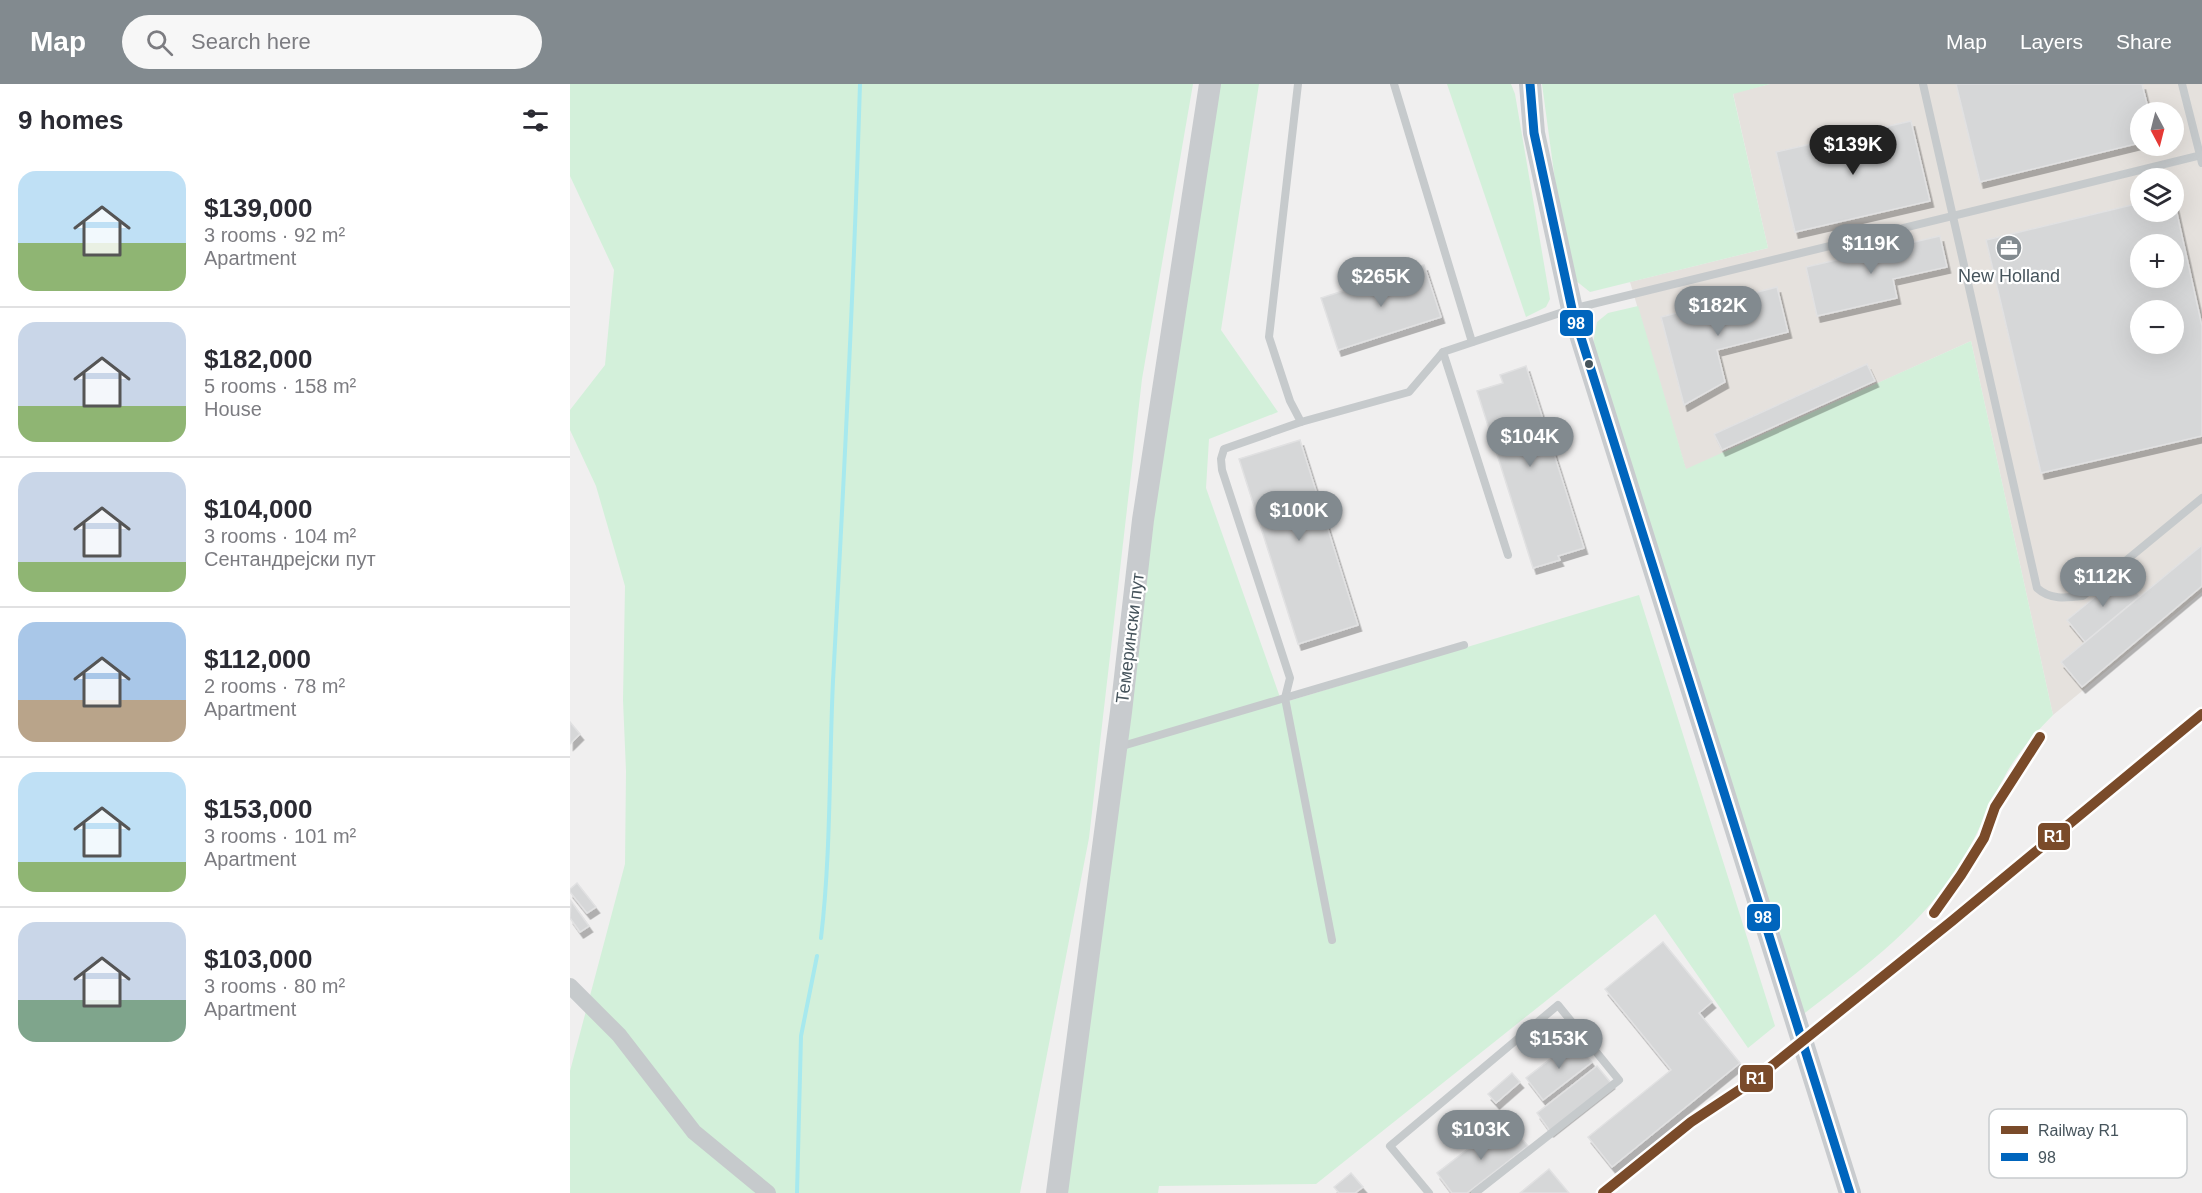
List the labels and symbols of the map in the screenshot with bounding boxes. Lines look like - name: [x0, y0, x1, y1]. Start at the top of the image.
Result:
- north arrow: [2130, 102, 2184, 156]
- pin: $139K: [1811, 125, 1895, 176]
- pin: $119K: [1829, 224, 1913, 275]
- office icon: New Holland: [1994, 233, 2024, 263]
- pin: $265K: [1339, 257, 1423, 308]
- place label: New Holland: [1958, 266, 2060, 286]
- pin: $182K: [1676, 286, 1760, 337]
- line badge: 98: [1559, 309, 1594, 337]
- text: 98: [1567, 315, 1585, 332]
- unlabelled marker: [1583, 358, 1595, 370]
- pin: $104K: [1488, 417, 1572, 468]
- pin: $100K: [1257, 491, 1341, 542]
- pin: $112K: [2061, 557, 2145, 608]
- street label: Темерински пут: [1112, 572, 1148, 704]
- line badge: R1: [2037, 822, 2071, 851]
- text: R1: [2044, 828, 2064, 845]
- line badge: 98: [1746, 903, 1781, 932]
- text: 98: [1754, 909, 1772, 926]
- pin: $153K: [1517, 1019, 1601, 1070]
- line badge: R1: [1739, 1064, 1774, 1093]
- text: R1: [1746, 1070, 1766, 1087]
- legend: [1989, 1109, 2187, 1178]
- pin: $103K: [1439, 1110, 1523, 1161]
- text: Railway R1: [2038, 1122, 2119, 1139]
- text: 98: [2038, 1149, 2056, 1166]

